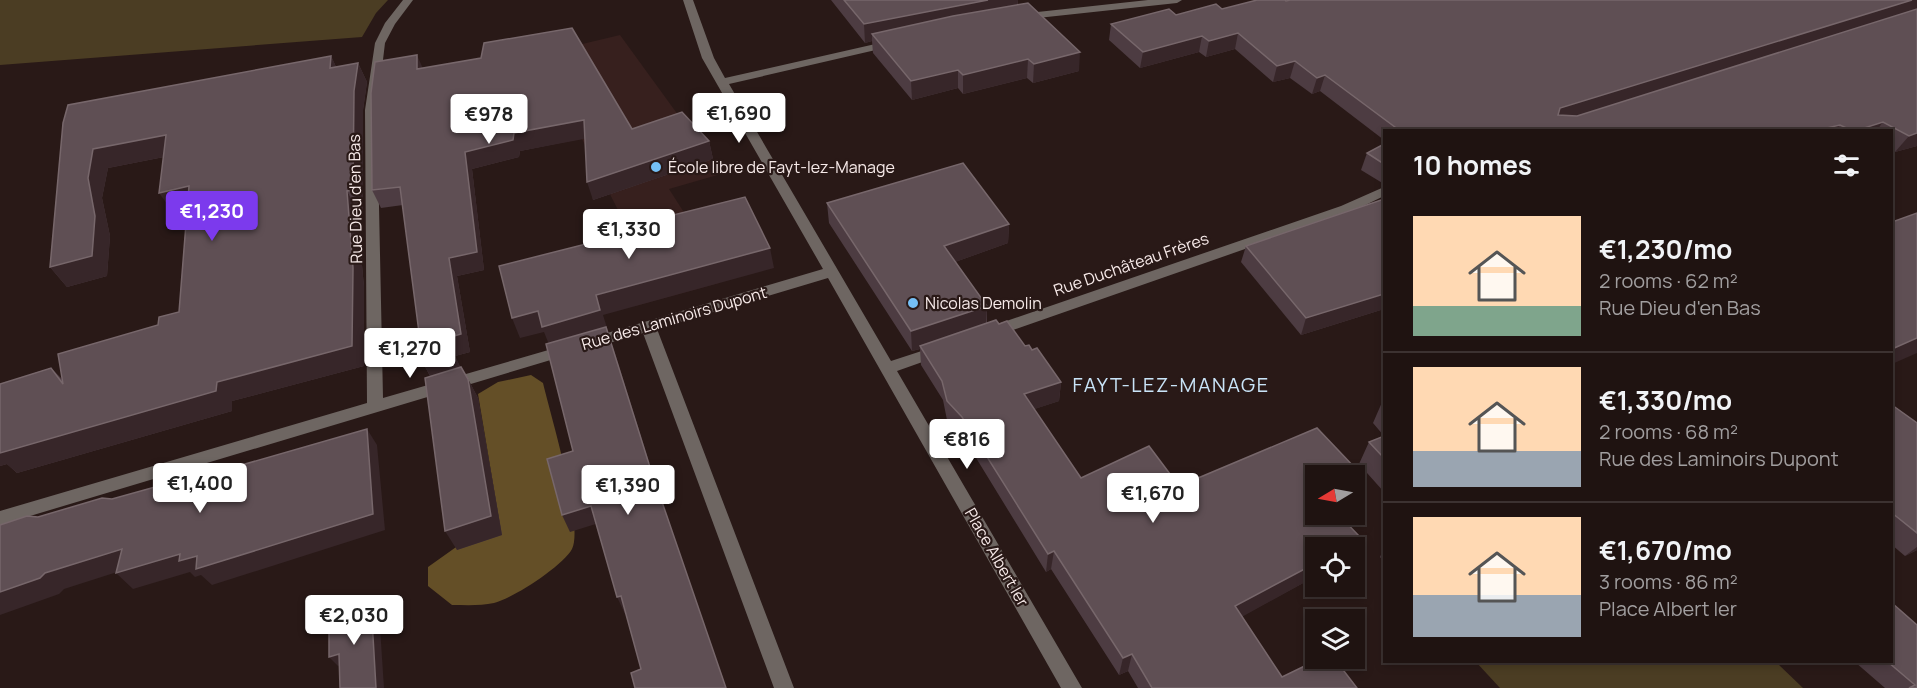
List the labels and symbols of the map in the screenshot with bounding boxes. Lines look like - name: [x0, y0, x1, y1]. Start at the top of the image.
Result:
- pin: €1,690: [690, 93, 788, 144]
- pin: €978: [453, 94, 525, 145]
- street label: Rue Dieu d'en Bas: [343, 134, 367, 264]
- place label: École libre de Fayt-lez-Manage: [668, 156, 895, 178]
- marker: École libre de Fayt-lez-Manage: [649, 160, 663, 174]
- pin: €1,230: [163, 191, 261, 242]
- pin: €1,330: [580, 209, 678, 260]
- street label: Rue Duchâteau Frères: [1050, 227, 1212, 301]
- street label: Rue des Laminoirs Dupont: [579, 281, 769, 355]
- place label: Nicolas Demolin: [925, 292, 1042, 314]
- marker: Nicolas Demolin: [906, 296, 920, 310]
- pin: €1,270: [361, 328, 459, 379]
- district label: FAYT-LEZ-MANAGE: [1072, 371, 1270, 398]
- pin: €816: [931, 419, 1003, 470]
- pin: €1,400: [151, 463, 249, 514]
- pin: €1,390: [579, 465, 677, 516]
- north arrow: [1305, 465, 1365, 525]
- pin: €1,670: [1104, 473, 1202, 524]
- street label: Place Albert Ier: [960, 504, 1034, 610]
- pin: €2,030: [305, 595, 403, 646]

